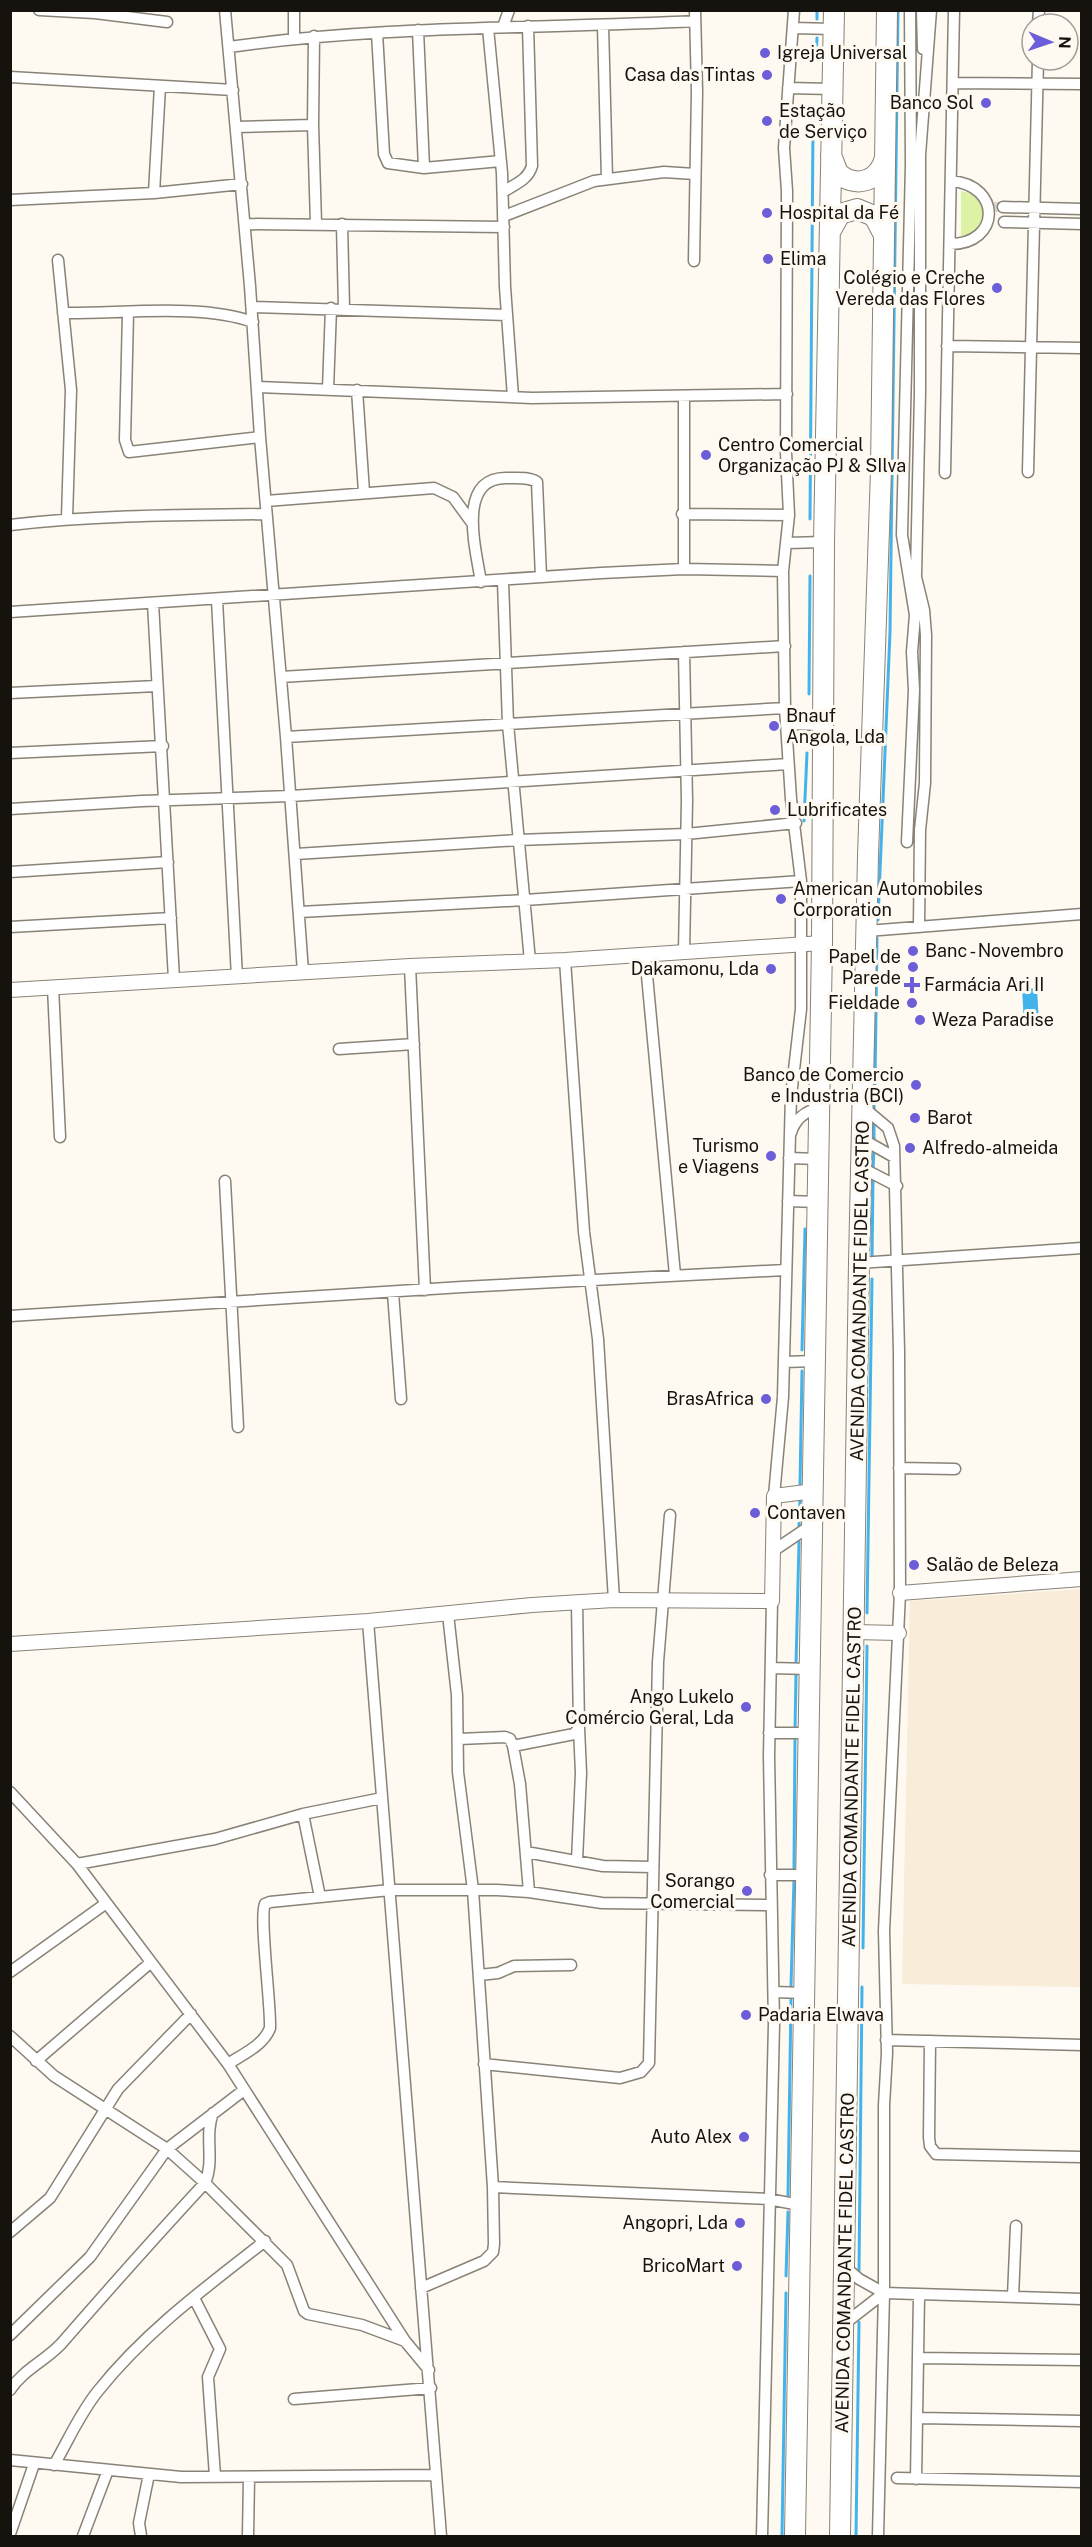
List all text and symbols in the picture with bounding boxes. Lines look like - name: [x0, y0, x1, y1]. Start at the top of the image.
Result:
- north arrow: [1020, 12, 1080, 72]
- text: N: [1055, 36, 1074, 49]
- place label: Igreja Universal: [777, 42, 907, 63]
- marker: Igreja Universal: [758, 46, 772, 60]
- place label: Casa das Tintas: [624, 64, 755, 85]
- marker: Casa das Tintas: [760, 68, 774, 82]
- place label: Banco Sol: [890, 92, 974, 113]
- marker: Banco Sol: [979, 96, 993, 110]
- place label: Estação de Serviço: [779, 100, 867, 142]
- marker: Estação de Serviço: [760, 114, 774, 128]
- place label: Hospital da Fé: [779, 202, 899, 223]
- marker: Hospital da Fé: [760, 206, 774, 220]
- place label: Elima: [780, 248, 826, 269]
- marker: Elima: [761, 252, 775, 266]
- place label: Colégio e Creche Vereda das Flores: [836, 267, 985, 309]
- marker: Colégio e Creche Vereda das Flores: [990, 281, 1004, 295]
- place label: Centro Comercial Organização PJ & SIlva: [718, 434, 906, 476]
- marker: Centro Comercial Organização PJ & SIlva: [699, 448, 713, 462]
- place label: Bnauf Angola, Lda: [786, 705, 885, 747]
- marker: Bnauf Angola, Lda: [767, 719, 781, 733]
- place label: Lubrificates: [787, 799, 887, 820]
- marker: Lubrificates: [768, 803, 782, 817]
- place label: American Automobiles Corporation: [793, 878, 983, 920]
- marker: American Automobiles Corporation: [774, 892, 788, 906]
- place label: Banc - Novembro: [925, 940, 1064, 961]
- marker: Banc - Novembro: [906, 944, 920, 958]
- place label: Papel de Parede: [828, 946, 901, 988]
- place label: Dakamonu, Lda: [631, 958, 759, 979]
- marker: Papel de Parede: [906, 960, 920, 974]
- marker: Dakamonu, Lda: [764, 962, 778, 976]
- place label: Farmácia Ari II: [924, 974, 1044, 995]
- marker: Farmácia Ari II: [905, 978, 919, 992]
- place label: Fieldade: [828, 992, 900, 1013]
- marker: Fieldade: [905, 996, 919, 1010]
- place label: Weza Paradise: [932, 1009, 1054, 1030]
- marker: Weza Paradise: [913, 1013, 927, 1027]
- place label: Banco de Comercio e Industria (BCI): [743, 1064, 904, 1106]
- marker: Banco de Comercio e Industria (BCI): [909, 1078, 923, 1092]
- place label: Barot: [927, 1107, 973, 1128]
- marker: Barot: [908, 1111, 922, 1125]
- street label: AVENIDA COMANDANTE FIDEL CASTRO: [846, 1120, 873, 1462]
- place label: Turismo e Viagens: [678, 1135, 759, 1177]
- place label: Alfredo-almeida: [922, 1137, 1058, 1158]
- marker: Alfredo-almeida: [903, 1141, 917, 1155]
- marker: Turismo e Viagens: [764, 1149, 778, 1163]
- place label: BrasAfrica: [666, 1388, 754, 1409]
- marker: BrasAfrica: [759, 1392, 773, 1406]
- place label: Contaven: [767, 1502, 846, 1523]
- marker: Contaven: [748, 1506, 762, 1520]
- place label: Salão de Beleza: [926, 1554, 1059, 1575]
- marker: Salão de Beleza: [907, 1558, 921, 1572]
- street label: AVENIDA COMANDANTE FIDEL CASTRO: [838, 1606, 865, 1948]
- place label: Ango Lukelo Comércio Geral, Lda: [565, 1686, 734, 1728]
- marker: Ango Lukelo Comércio Geral, Lda: [739, 1700, 753, 1714]
- place label: Sorango Comercial: [650, 1870, 735, 1912]
- marker: Sorango Comercial: [740, 1884, 754, 1898]
- place label: Padaria Elwava: [758, 2004, 884, 2025]
- marker: Padaria Elwava: [739, 2008, 753, 2022]
- street label: AVENIDA COMANDANTE FIDEL CASTRO: [831, 2092, 858, 2434]
- place label: Auto Alex: [650, 2126, 732, 2147]
- marker: Auto Alex: [737, 2130, 751, 2144]
- place label: Angopri, Lda: [622, 2212, 728, 2233]
- marker: Angopri, Lda: [733, 2216, 747, 2230]
- place label: BricoMart: [642, 2255, 725, 2276]
- marker: BricoMart: [730, 2259, 744, 2273]

